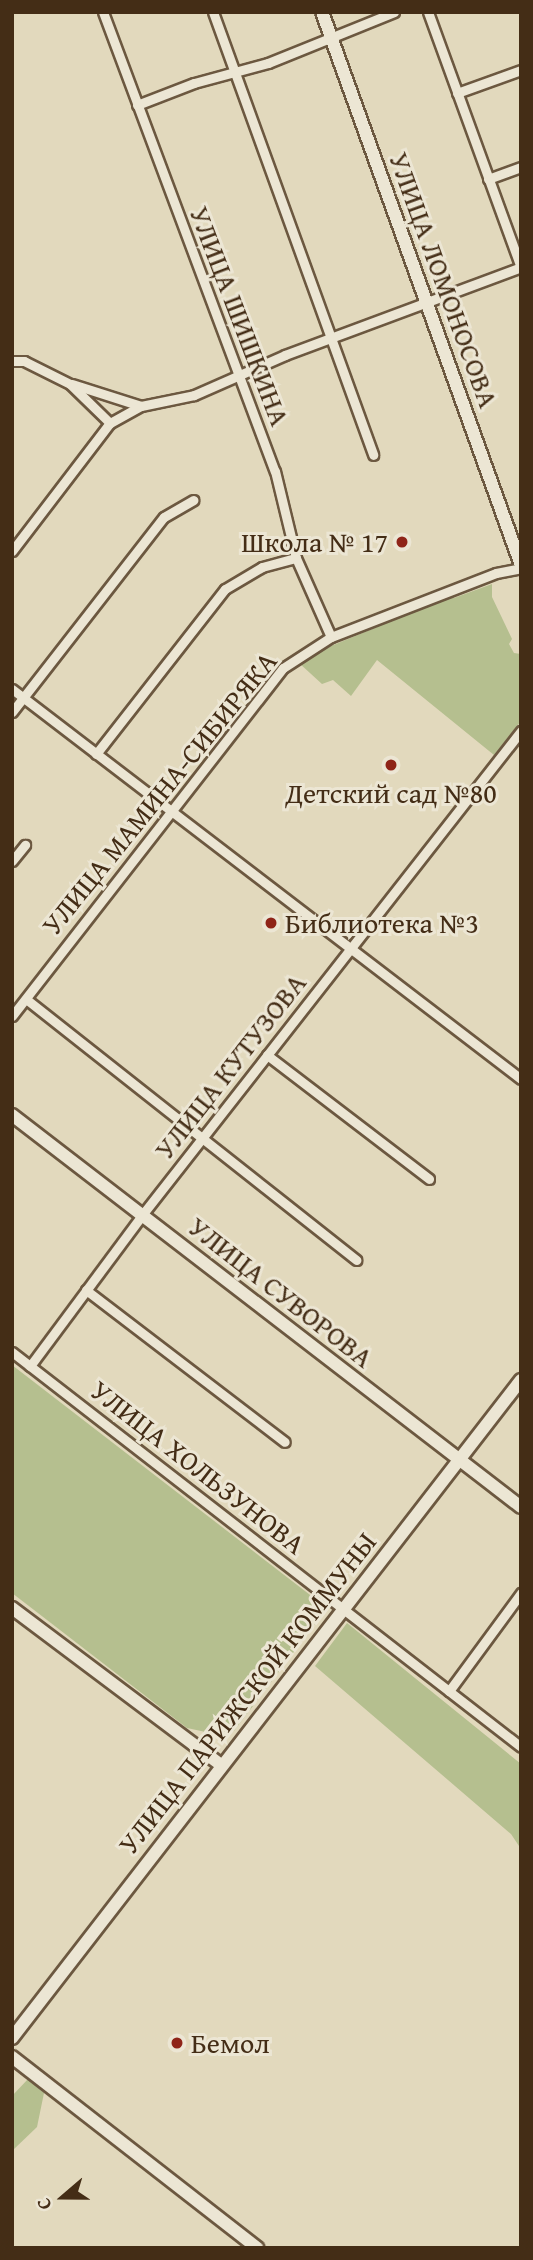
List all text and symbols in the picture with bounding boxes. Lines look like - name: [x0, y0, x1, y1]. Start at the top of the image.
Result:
- street label: УЛИЦА ЛОМОНОСОВА: [382, 148, 506, 412]
- street label: УЛИЦА ШИШКИНА: [183, 202, 297, 430]
- place label: Школа № 17: [241, 525, 388, 559]
- marker: Школа № 17: [394, 534, 410, 550]
- street label: УЛИЦА МАМИНА-СИБИРЯКА: [34, 645, 284, 941]
- marker: Детский сад №80: [383, 757, 399, 773]
- place label: Детский сад №80: [285, 776, 497, 810]
- place label: Библиотека №3: [285, 906, 479, 940]
- marker: Библиотека №3: [263, 915, 279, 931]
- street label: УЛИЦА КУТУЗОВА: [147, 967, 313, 1165]
- street label: УЛИЦА СУВОРОВА: [182, 1210, 380, 1374]
- street label: УЛИЦА ХОЛЬЗУНОВА: [84, 1373, 312, 1561]
- street label: УЛИЦА ПАРИЖСКОЙ КОММУНЫ: [111, 1526, 383, 1860]
- place label: Бемол: [191, 2026, 270, 2060]
- marker: Бемол: [169, 2035, 185, 2051]
- north arrow: [28, 2162, 98, 2232]
- text: С: [28, 2194, 58, 2214]

